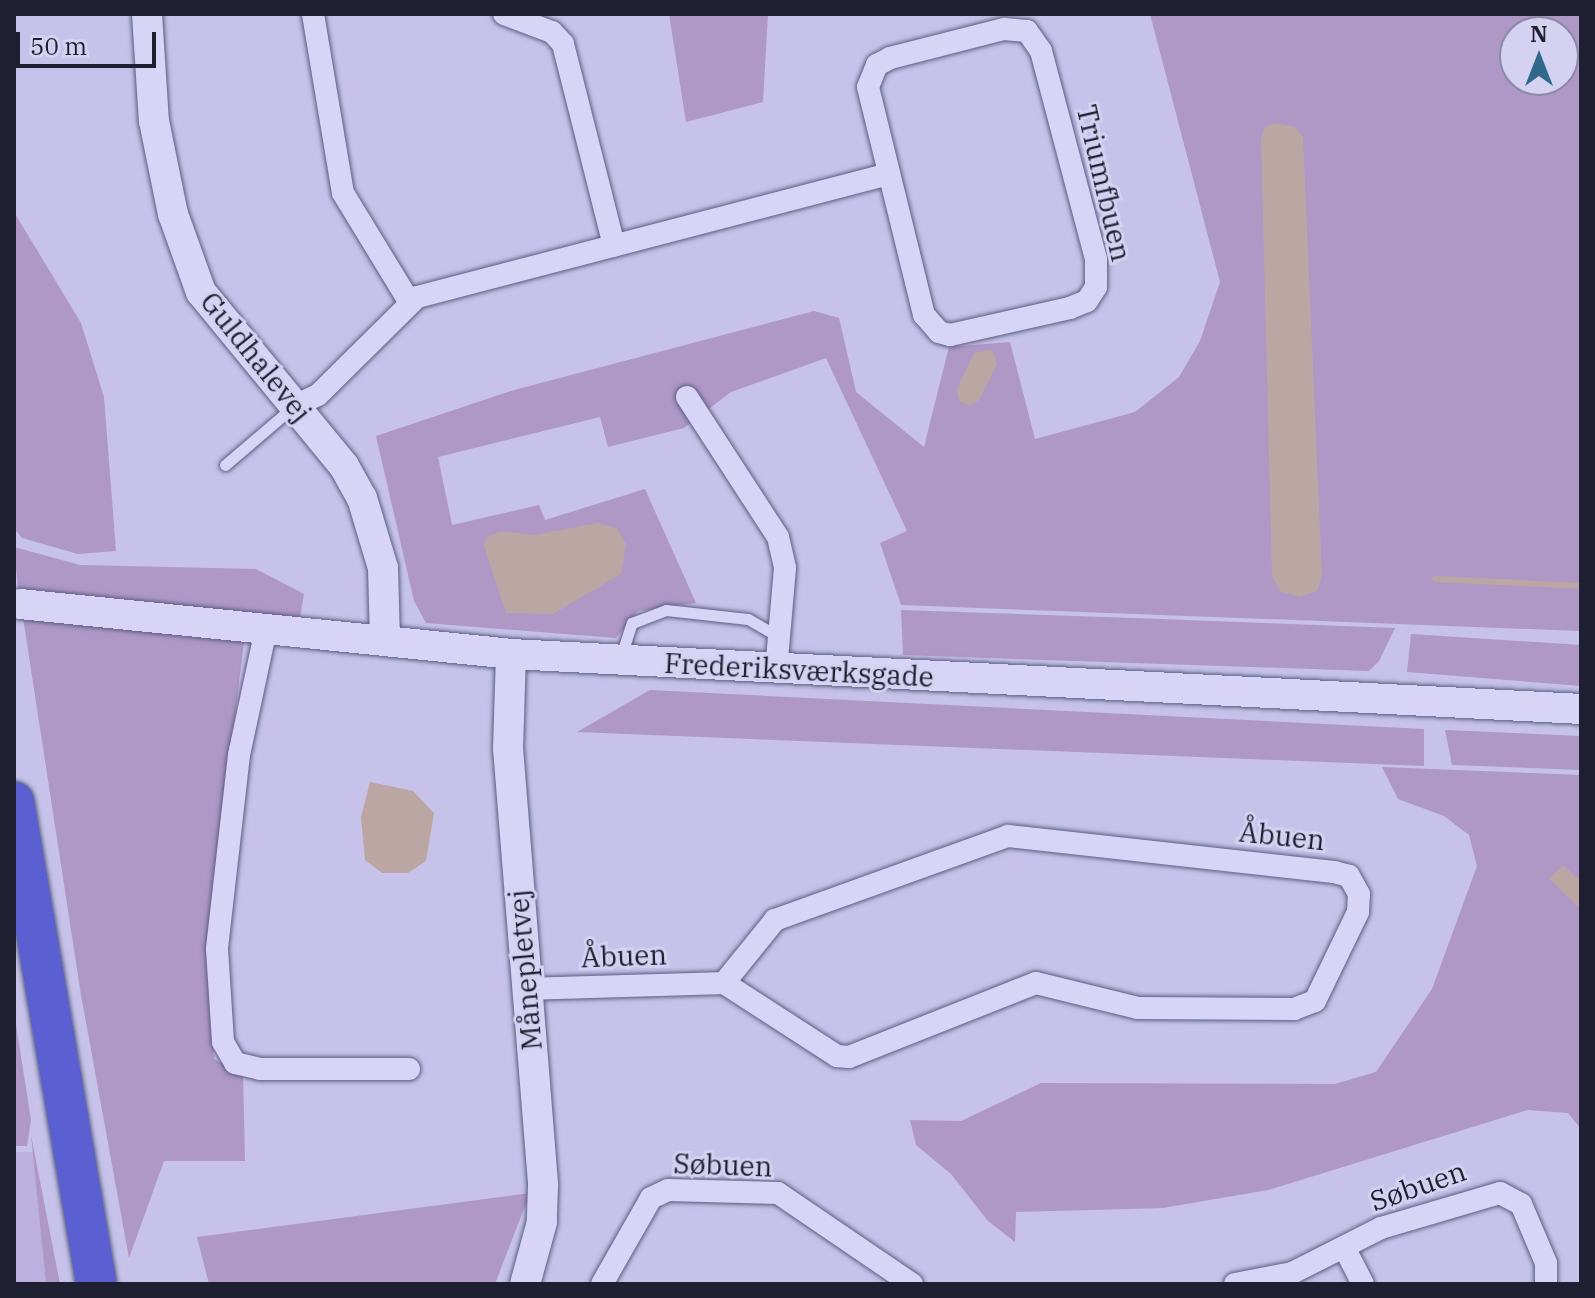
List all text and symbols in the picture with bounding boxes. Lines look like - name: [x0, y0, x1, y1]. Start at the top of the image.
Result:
- scale bar: [20, 16, 160, 66]
- north arrow: [1499, 16, 1579, 96]
- text: N: [1530, 19, 1548, 48]
- text: 50 m: [30, 30, 87, 62]
- street label: Triumfbuen: [1070, 101, 1138, 265]
- street label: Guldhalevej: [193, 285, 319, 429]
- street label: Frederiksværksgade: [663, 646, 935, 694]
- street label: Åbuen: [1237, 815, 1327, 857]
- street label: Månepletvej: [501, 888, 549, 1052]
- street label: Åbuen: [580, 938, 668, 974]
- street label: Søbuen: [673, 1146, 773, 1184]
- street label: Søbuen: [1366, 1154, 1470, 1218]

